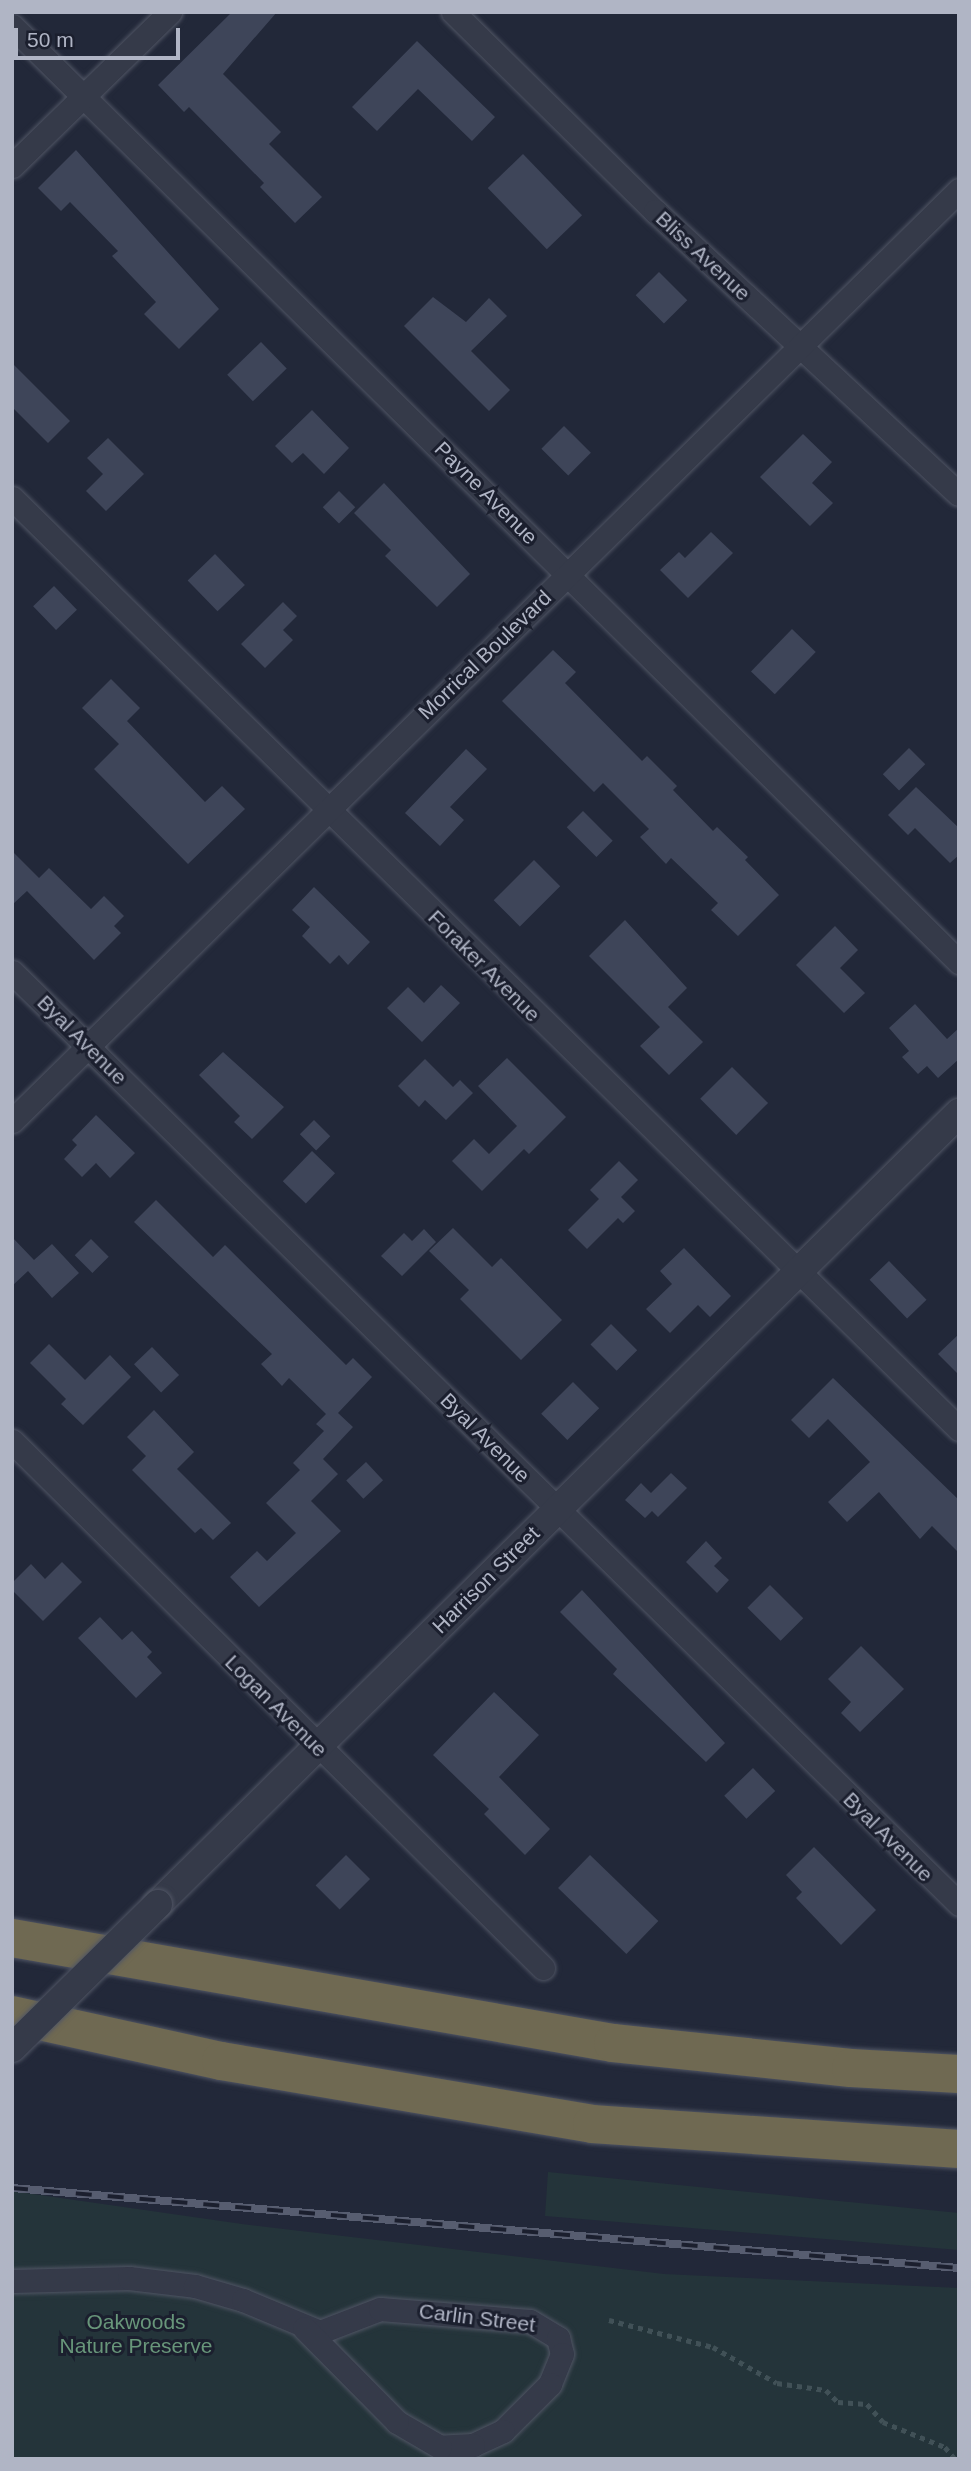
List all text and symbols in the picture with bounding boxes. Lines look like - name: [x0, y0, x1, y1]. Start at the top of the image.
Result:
- scale bar: [18, 14, 184, 58]
- text: 50 m: [27, 28, 74, 51]
- street label: Bliss Avenue: [650, 206, 756, 306]
- street label: Payne Avenue: [429, 436, 543, 550]
- street label: Morrical Boulevard: [413, 585, 557, 725]
- street label: Foraker Avenue: [422, 904, 546, 1028]
- street label: Byal Avenue: [32, 990, 132, 1090]
- street label: Byal Avenue: [435, 1388, 535, 1488]
- street label: Harrison Street: [427, 1521, 545, 1639]
- street label: Logan Avenue: [219, 1649, 333, 1763]
- street label: Byal Avenue: [838, 1787, 938, 1887]
- street label: Carlin Street: [418, 2298, 536, 2338]
- park label: Oakwoods Nature Preserve: [60, 2309, 212, 2359]

